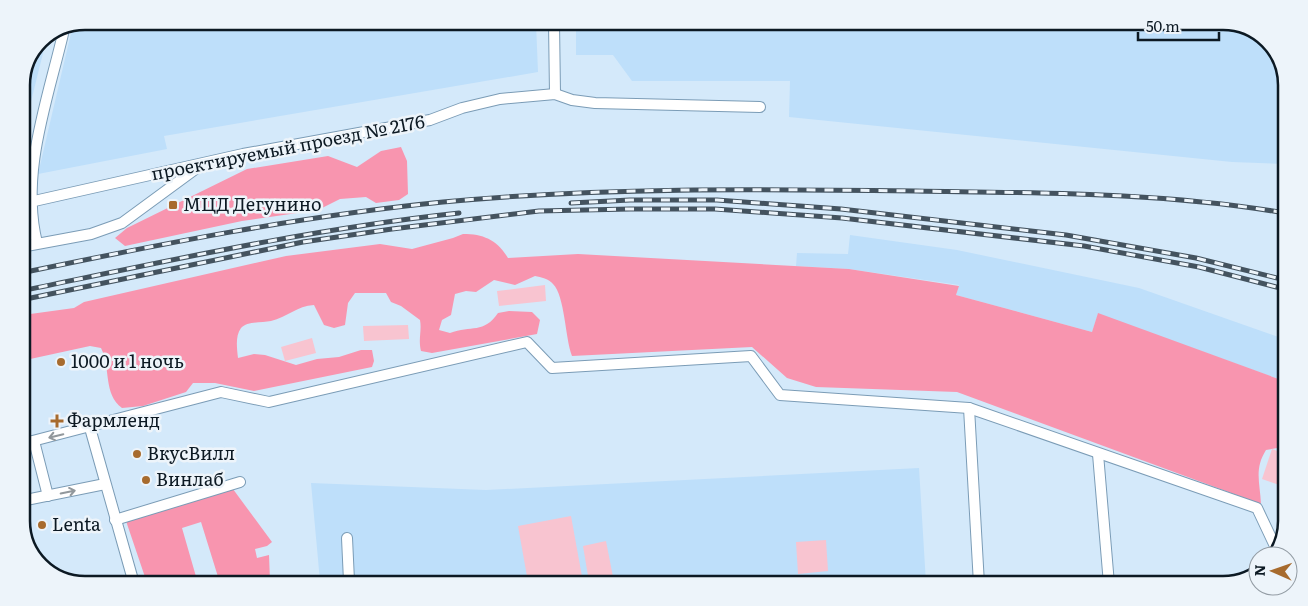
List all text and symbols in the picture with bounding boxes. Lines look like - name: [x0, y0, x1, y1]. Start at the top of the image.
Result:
- scale bar: [1138, 10, 1219, 42]
- text: 50 m: [1146, 14, 1180, 37]
- street label: проектируемый проезд № 2176: [148, 107, 427, 186]
- place label: МЦД Дегунино: [183, 190, 322, 217]
- marker: МЦД Дегунино: [167, 199, 179, 211]
- place label: 1000 и 1 ночь: [71, 347, 184, 374]
- marker: 1000 и 1 ночь: [55, 356, 67, 368]
- place label: Фармленд: [67, 406, 160, 433]
- marker: Фармленд: [51, 415, 63, 427]
- one-way arrow: [48, 432, 64, 441]
- place label: ВкусВилл: [147, 439, 235, 466]
- marker: ВкусВилл: [131, 448, 143, 460]
- place label: Винлаб: [156, 465, 224, 492]
- marker: Винлаб: [140, 474, 152, 486]
- one-way arrow: [60, 486, 76, 496]
- place label: Lenta: [52, 510, 101, 537]
- marker: Lenta: [36, 519, 48, 531]
- north arrow: [1248, 546, 1298, 596]
- text: N: [1249, 564, 1269, 577]

